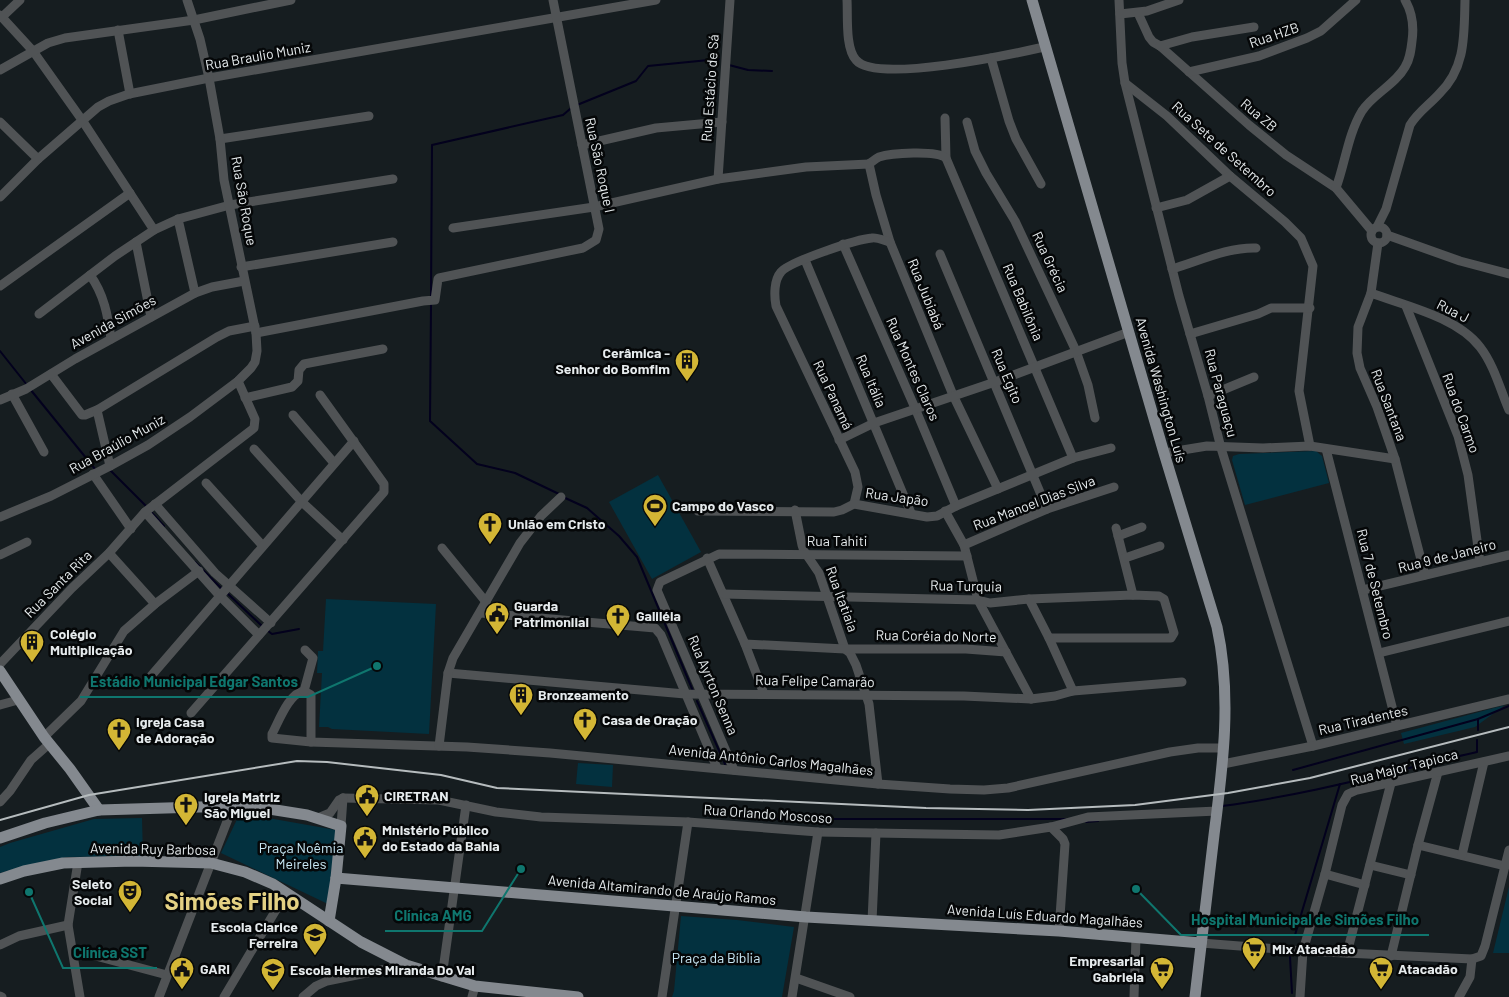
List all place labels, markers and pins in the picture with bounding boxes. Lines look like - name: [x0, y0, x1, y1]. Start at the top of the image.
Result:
- place label: Cerâmica - Senhor do Bomfim: [555, 344, 670, 377]
- building icon: Cerâmica - Senhor do Bomfim: [674, 348, 700, 382]
- sports icon: Campo do Vasco: [642, 493, 668, 527]
- place label: Campo do Vasco: [672, 497, 774, 514]
- church icon: União em Cristo: [477, 511, 503, 545]
- place label: União em Cristo: [508, 515, 606, 532]
- place label: Guarda Patrimoniial: [514, 597, 589, 630]
- public building icon: Guarda Patrimoniial: [484, 601, 510, 635]
- church icon: Galiléia: [605, 603, 631, 637]
- place label: Galiléia: [636, 607, 681, 624]
- place label: Colégio Multiplicação: [50, 625, 133, 658]
- building icon: Colégio Multiplicação: [19, 629, 45, 663]
- callout: Estádio Municipal Edgar Santos: [80, 667, 308, 697]
- building icon: Bronzeamento: [508, 682, 534, 716]
- place label: Bronzeamento: [538, 686, 629, 703]
- church icon: Casa de Oração: [572, 707, 598, 741]
- place label: Casa de Oração: [602, 711, 698, 728]
- place label: Igreja Casa de Adoração: [136, 713, 215, 746]
- church icon: Igreja Casa de Adoração: [106, 717, 132, 751]
- public building icon: CIRETRAN: [354, 783, 380, 817]
- place label: CIRETRAN: [384, 787, 449, 804]
- place label: Igreja Matriz São Miguel: [204, 788, 281, 821]
- church icon: Igreja Matriz São Miguel: [173, 792, 199, 826]
- place label: Mnistério Público do Estado da Bahia: [382, 821, 500, 854]
- public building icon: Mnistério Público do Estado da Bahia: [352, 825, 378, 859]
- place label: Seleto Social: [72, 875, 112, 908]
- theatre icon: Seleto Social: [117, 879, 143, 913]
- callout: Clínica AMG: [385, 901, 482, 931]
- callout: Hospital Municipal de Simões Filho: [1181, 905, 1429, 935]
- place label: Escola Clarice Ferreira: [211, 918, 298, 951]
- school or university icon: Escola Clarice Ferreira: [302, 922, 328, 956]
- supermarket icon: Mix Atacadão: [1241, 936, 1267, 970]
- callout: Clínica SST: [63, 938, 157, 968]
- place label: Mix Atacadão: [1272, 940, 1356, 957]
- place label: Empresarial Gabriela: [1069, 952, 1144, 985]
- public building icon: GARI: [169, 956, 195, 990]
- supermarket icon: Empresarial Gabriela: [1149, 956, 1175, 990]
- supermarket icon: Atacadão: [1368, 956, 1394, 990]
- school or university icon: Escola Hermes Miranda Do Val: [260, 957, 286, 991]
- place label: GARI: [200, 960, 230, 977]
- place label: Atacadão: [1398, 960, 1458, 977]
- place label: Escola Hermes Miranda Do Val: [290, 961, 475, 978]

